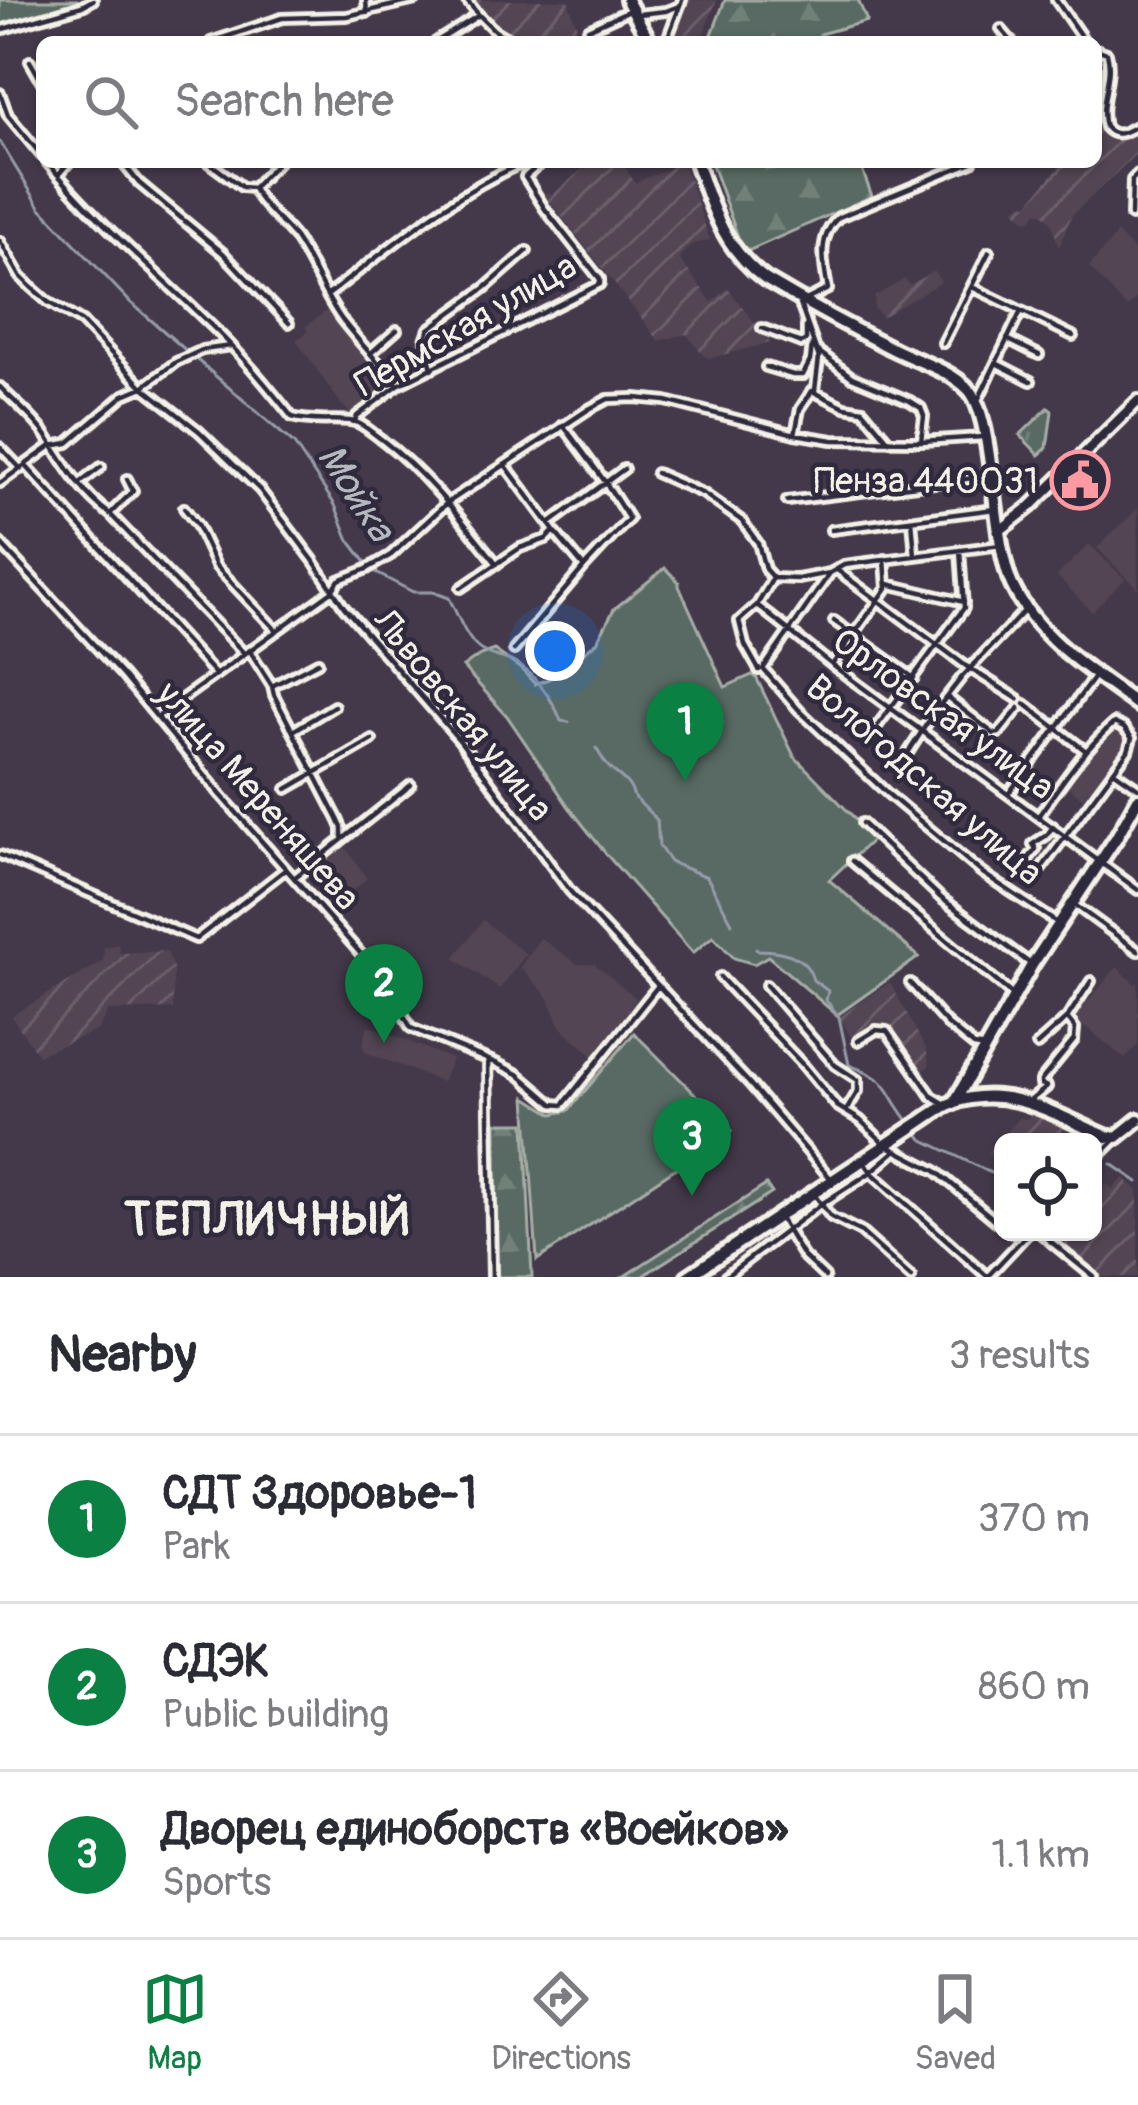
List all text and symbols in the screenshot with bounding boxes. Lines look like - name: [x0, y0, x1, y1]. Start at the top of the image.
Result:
- search box: [36, 36, 1102, 168]
- icon: search: [78, 69, 144, 135]
- text: Search here: [174, 74, 394, 130]
- street label: Пермская улица: [347, 244, 584, 407]
- water label: Мойка: [306, 435, 406, 552]
- public building icon: Пенза 440031: [1049, 449, 1111, 511]
- place label: Пенза 440031: [814, 459, 1038, 504]
- street label: Львовская улица: [363, 599, 562, 830]
- street label: Орловская улица: [823, 618, 1063, 810]
- your location: [525, 621, 585, 681]
- street label: Вологодская улица: [796, 665, 1052, 895]
- street label: улица Мереняшева: [146, 672, 369, 920]
- pin: 1: [646, 682, 724, 781]
- pin: 2: [345, 944, 423, 1043]
- pin: 3: [653, 1097, 731, 1196]
- map controls: [994, 1133, 1102, 1241]
- button: locate: [994, 1133, 1102, 1241]
- district label: ТЕПЛИЧНЫЙ: [124, 1190, 412, 1250]
- text: Nearby: [48, 1323, 196, 1387]
- text: 3 results: [949, 1331, 1090, 1380]
- text: СДТ Здоровье-1: [162, 1466, 477, 1522]
- text: 1: [79, 1494, 95, 1543]
- text: 370 m: [978, 1494, 1090, 1543]
- text: Park: [162, 1522, 230, 1571]
- text: СДЭК: [162, 1634, 270, 1690]
- text: 2: [76, 1662, 98, 1711]
- text: 860 m: [978, 1662, 1090, 1711]
- text: Public building: [162, 1690, 389, 1739]
- text: Дворец единоборств «Воейков»: [162, 1802, 788, 1858]
- text: 3: [76, 1830, 98, 1879]
- text: 1.1 km: [992, 1830, 1090, 1879]
- text: Sports: [162, 1858, 271, 1907]
- tab: Map: [142, 1966, 208, 2079]
- tab: Directions: [491, 1966, 631, 2079]
- tab: Saved: [914, 1966, 996, 2079]

